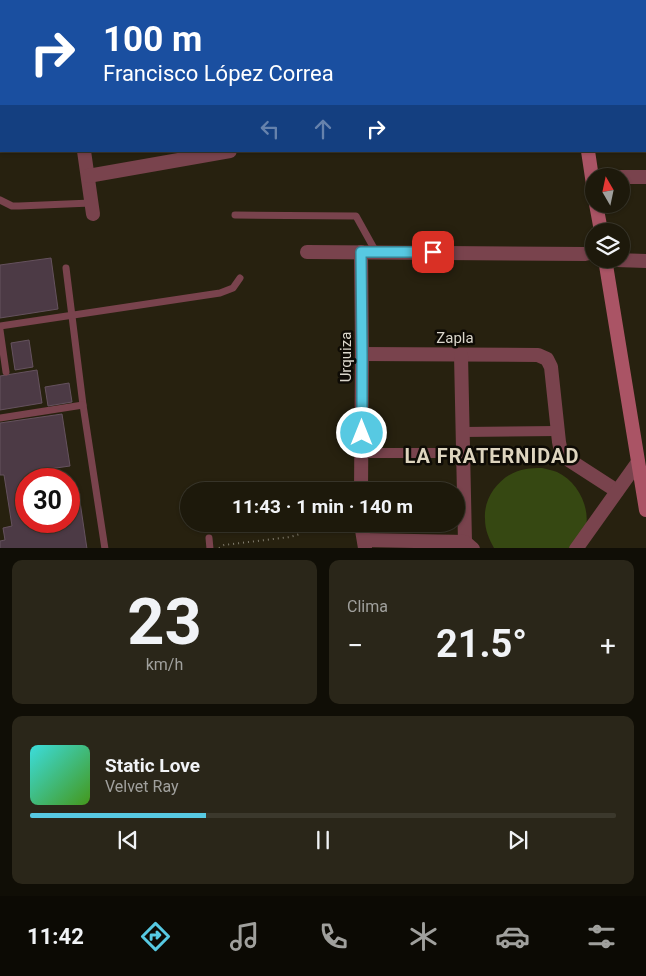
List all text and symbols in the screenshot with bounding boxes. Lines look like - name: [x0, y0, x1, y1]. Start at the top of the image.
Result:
- text: 100 m: [103, 19, 202, 60]
- icon: right: [20, 20, 85, 85]
- text: Francisco López Correa: [103, 61, 334, 86]
- icon: left: [256, 115, 284, 143]
- icon: ahead: [309, 115, 337, 143]
- icon: right: [362, 115, 390, 143]
- north arrow: [585, 168, 630, 212]
- map controls: [585, 168, 630, 268]
- button: layers: [585, 223, 630, 268]
- pin: [412, 231, 454, 273]
- icon: arrive: [419, 238, 447, 266]
- street label: Zapla: [436, 329, 474, 347]
- street label: Urquiza: [337, 332, 355, 382]
- position arrow: [335, 406, 387, 458]
- district label: LA FRATERNIDAD: [404, 444, 580, 468]
- speed limit sign: 30: [15, 468, 80, 533]
- text: 11:43 · 1 min · 140 m: [232, 495, 413, 518]
- text: 23: [127, 584, 202, 660]
- text: Clima: [347, 597, 388, 616]
- text: 21.5°: [436, 622, 527, 666]
- text: −: [347, 629, 363, 662]
- text: +: [600, 629, 616, 662]
- text: km/h: [146, 655, 183, 674]
- text: Static Love: [105, 754, 200, 777]
- text: Velvet Ray: [105, 777, 179, 796]
- icon: previous: [114, 826, 142, 854]
- icon: pause: [309, 826, 337, 854]
- icon: next: [504, 826, 532, 854]
- icon: directions: [138, 919, 173, 954]
- icon: music: [227, 919, 262, 954]
- icon: phone: [316, 919, 351, 954]
- icon: climate: [406, 919, 441, 954]
- icon: car: [495, 919, 530, 954]
- icon: filters: [584, 919, 619, 954]
- text: 11:42: [27, 924, 84, 949]

